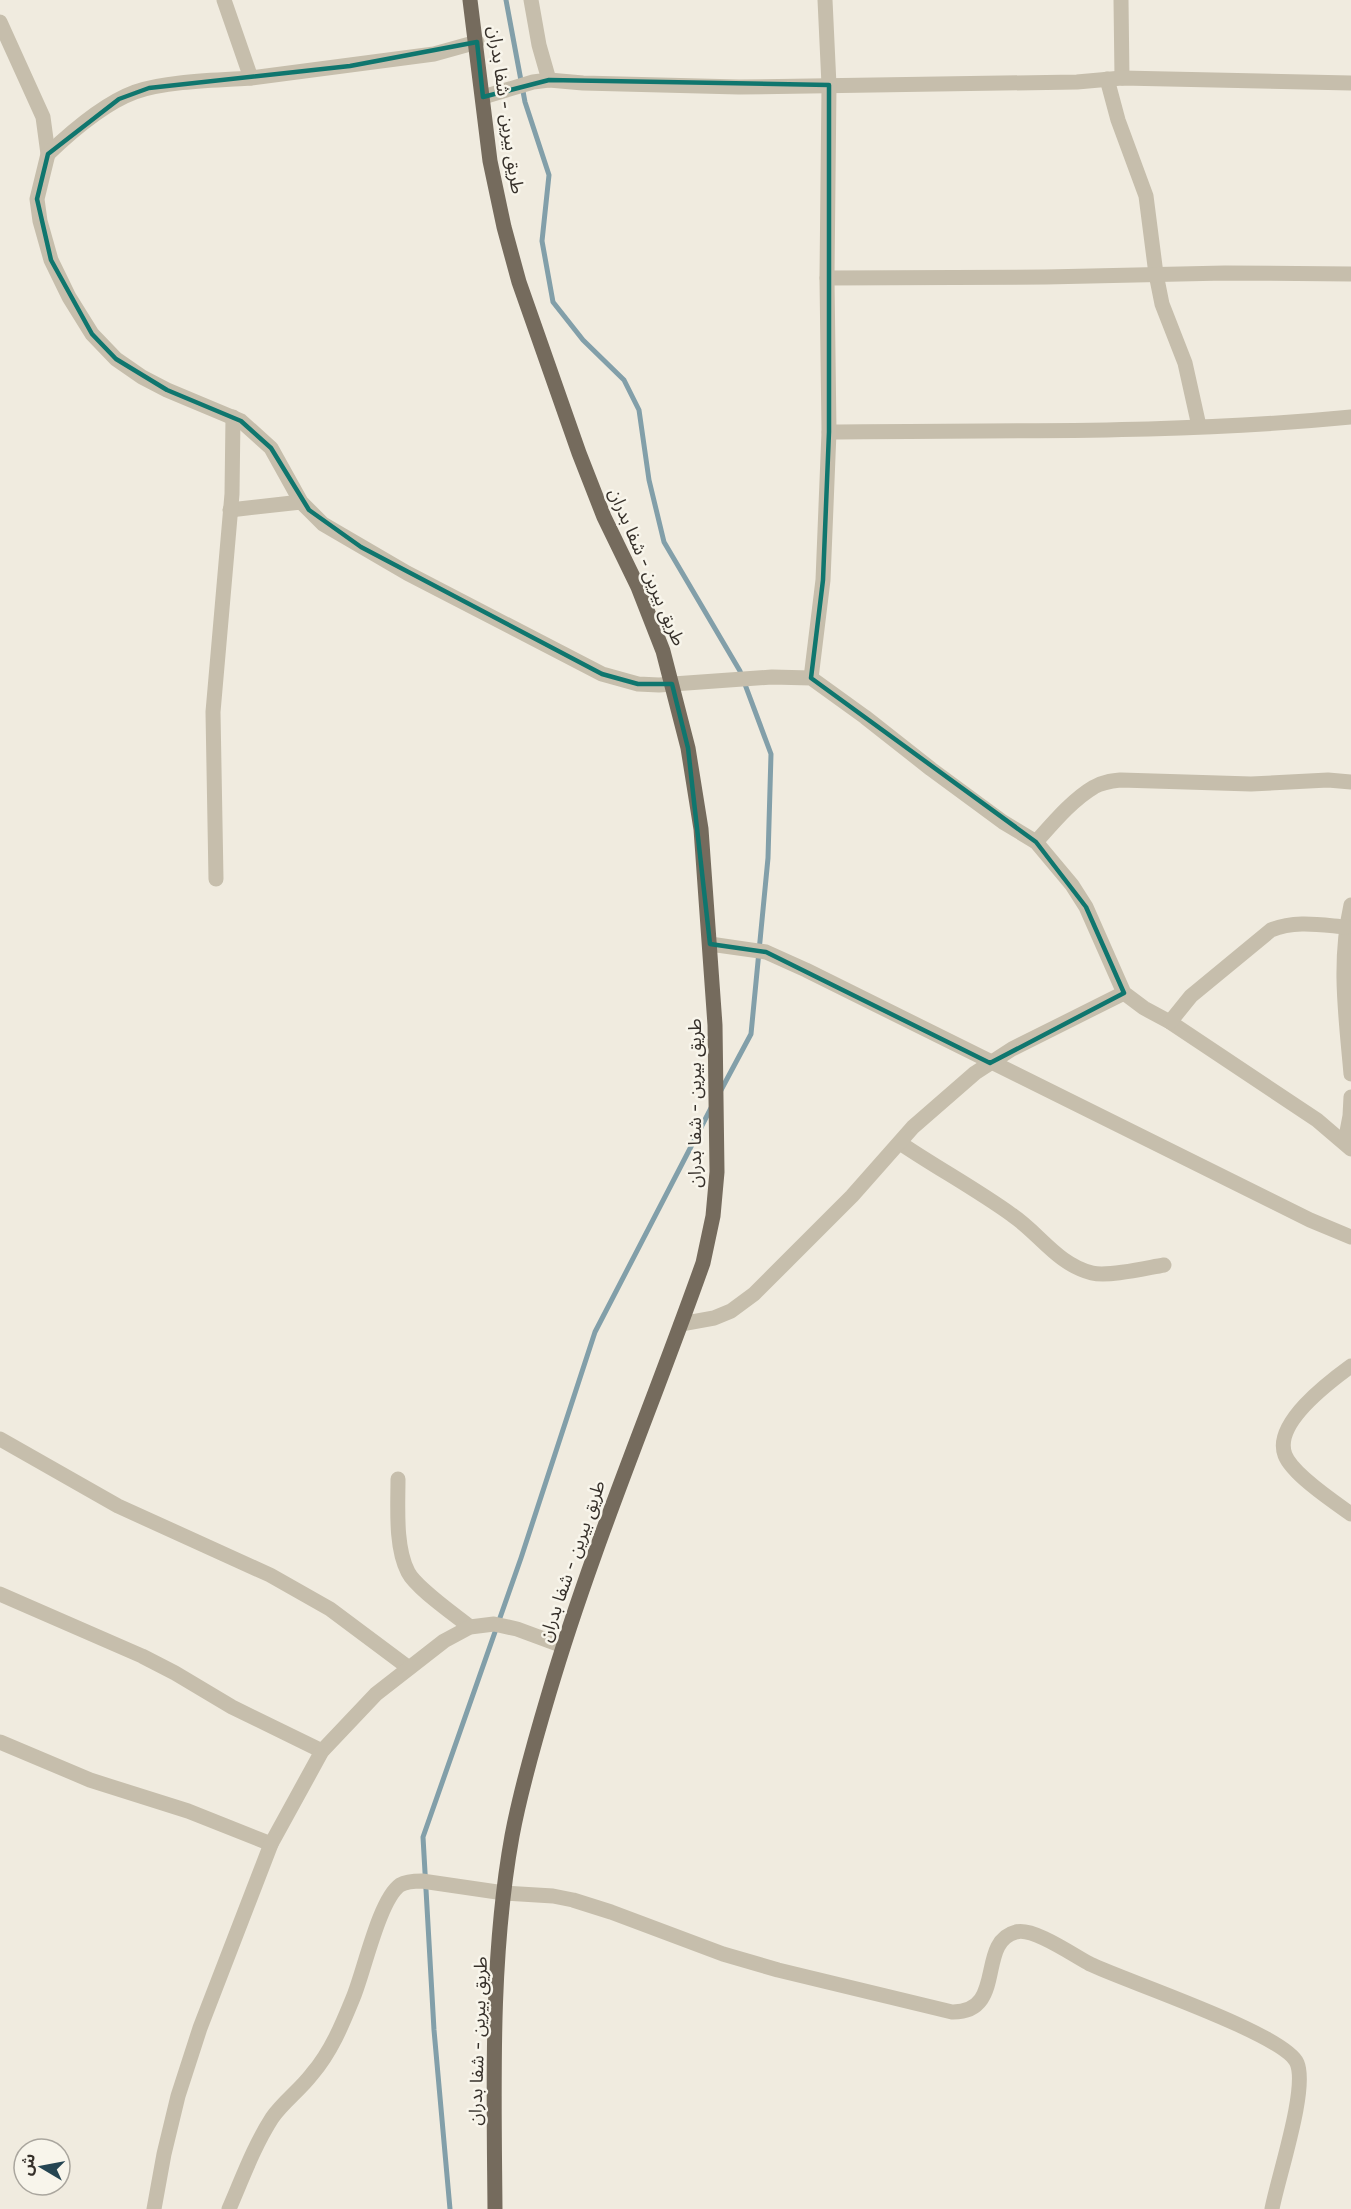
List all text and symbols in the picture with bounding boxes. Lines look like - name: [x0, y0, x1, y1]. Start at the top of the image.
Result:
- street label: طريق بيرين - شفا بدران: [483, 25, 529, 195]
- street label: طريق بيرين - شفا بدران: [604, 485, 690, 649]
- street label: طريق بيرين - شفا بدران: [684, 1018, 706, 1188]
- street label: طريق بيرين - شفا بدران: [534, 1477, 610, 1645]
- street label: طريق بيرين - شفا بدران: [464, 1956, 492, 2126]
- north arrow: [12, 2137, 72, 2197]
- text: ش: [15, 2152, 39, 2177]

